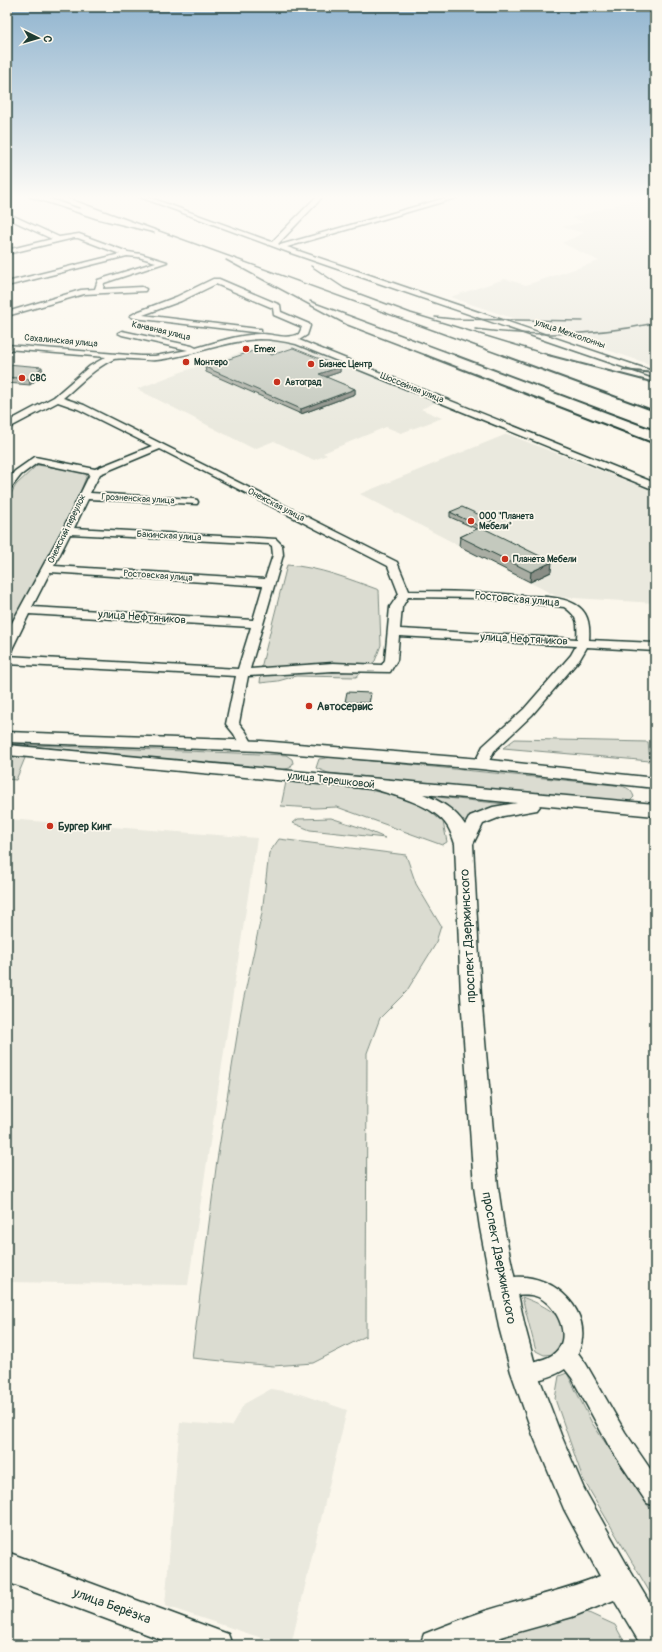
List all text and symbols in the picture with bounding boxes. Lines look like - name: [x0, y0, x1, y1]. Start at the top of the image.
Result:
- north arrow: [18, 18, 58, 58]
- text: С: [41, 35, 54, 43]
- street label: улица Мехколонны: [532, 316, 607, 351]
- street label: Канавная улица: [131, 319, 191, 343]
- street label: Сахалинская улица: [24, 332, 98, 350]
- marker: Emex: [241, 344, 251, 354]
- place label: Emex: [254, 344, 276, 355]
- marker: Монтеро: [181, 357, 191, 367]
- place label: Монтеро: [194, 357, 228, 368]
- marker: Бизнес Центр: [306, 359, 316, 369]
- place label: Бизнес Центр: [319, 359, 373, 370]
- street label: Шоссейная улица: [379, 370, 445, 406]
- marker: СВС: [17, 373, 27, 383]
- place label: СВС: [30, 373, 47, 384]
- marker: Автоград: [272, 377, 282, 387]
- place label: Автоград: [285, 377, 322, 388]
- street label: Онежская улица: [246, 486, 306, 524]
- street label: Онежский переулок: [45, 492, 89, 565]
- street label: Грозненская улица: [101, 492, 175, 506]
- place label: ООО "Планета Мебели": [479, 511, 535, 532]
- marker: ООО "Планета Мебели": [466, 516, 476, 526]
- street label: Бакинская улица: [136, 529, 202, 543]
- marker: Планета Мебели: [500, 554, 510, 564]
- place label: Планета Мебели: [513, 554, 577, 565]
- street label: Ростовская улица: [123, 568, 193, 584]
- street label: Ростовская улица: [474, 589, 560, 609]
- street label: улица Нефтяников: [97, 607, 186, 627]
- street label: улица Нефтяников: [479, 630, 568, 648]
- place label: Автосервис: [317, 700, 373, 713]
- marker: Автосервис: [304, 701, 314, 711]
- street label: улица Терешковой: [286, 769, 375, 791]
- place label: Бургер Кинг: [58, 820, 112, 833]
- marker: Бургер Кинг: [45, 821, 55, 831]
- street label: проспект Дзержинского: [456, 869, 480, 1003]
- street label: проспект Дзержинского: [478, 1191, 520, 1325]
- street label: улица Берёзка: [70, 1584, 153, 1627]

